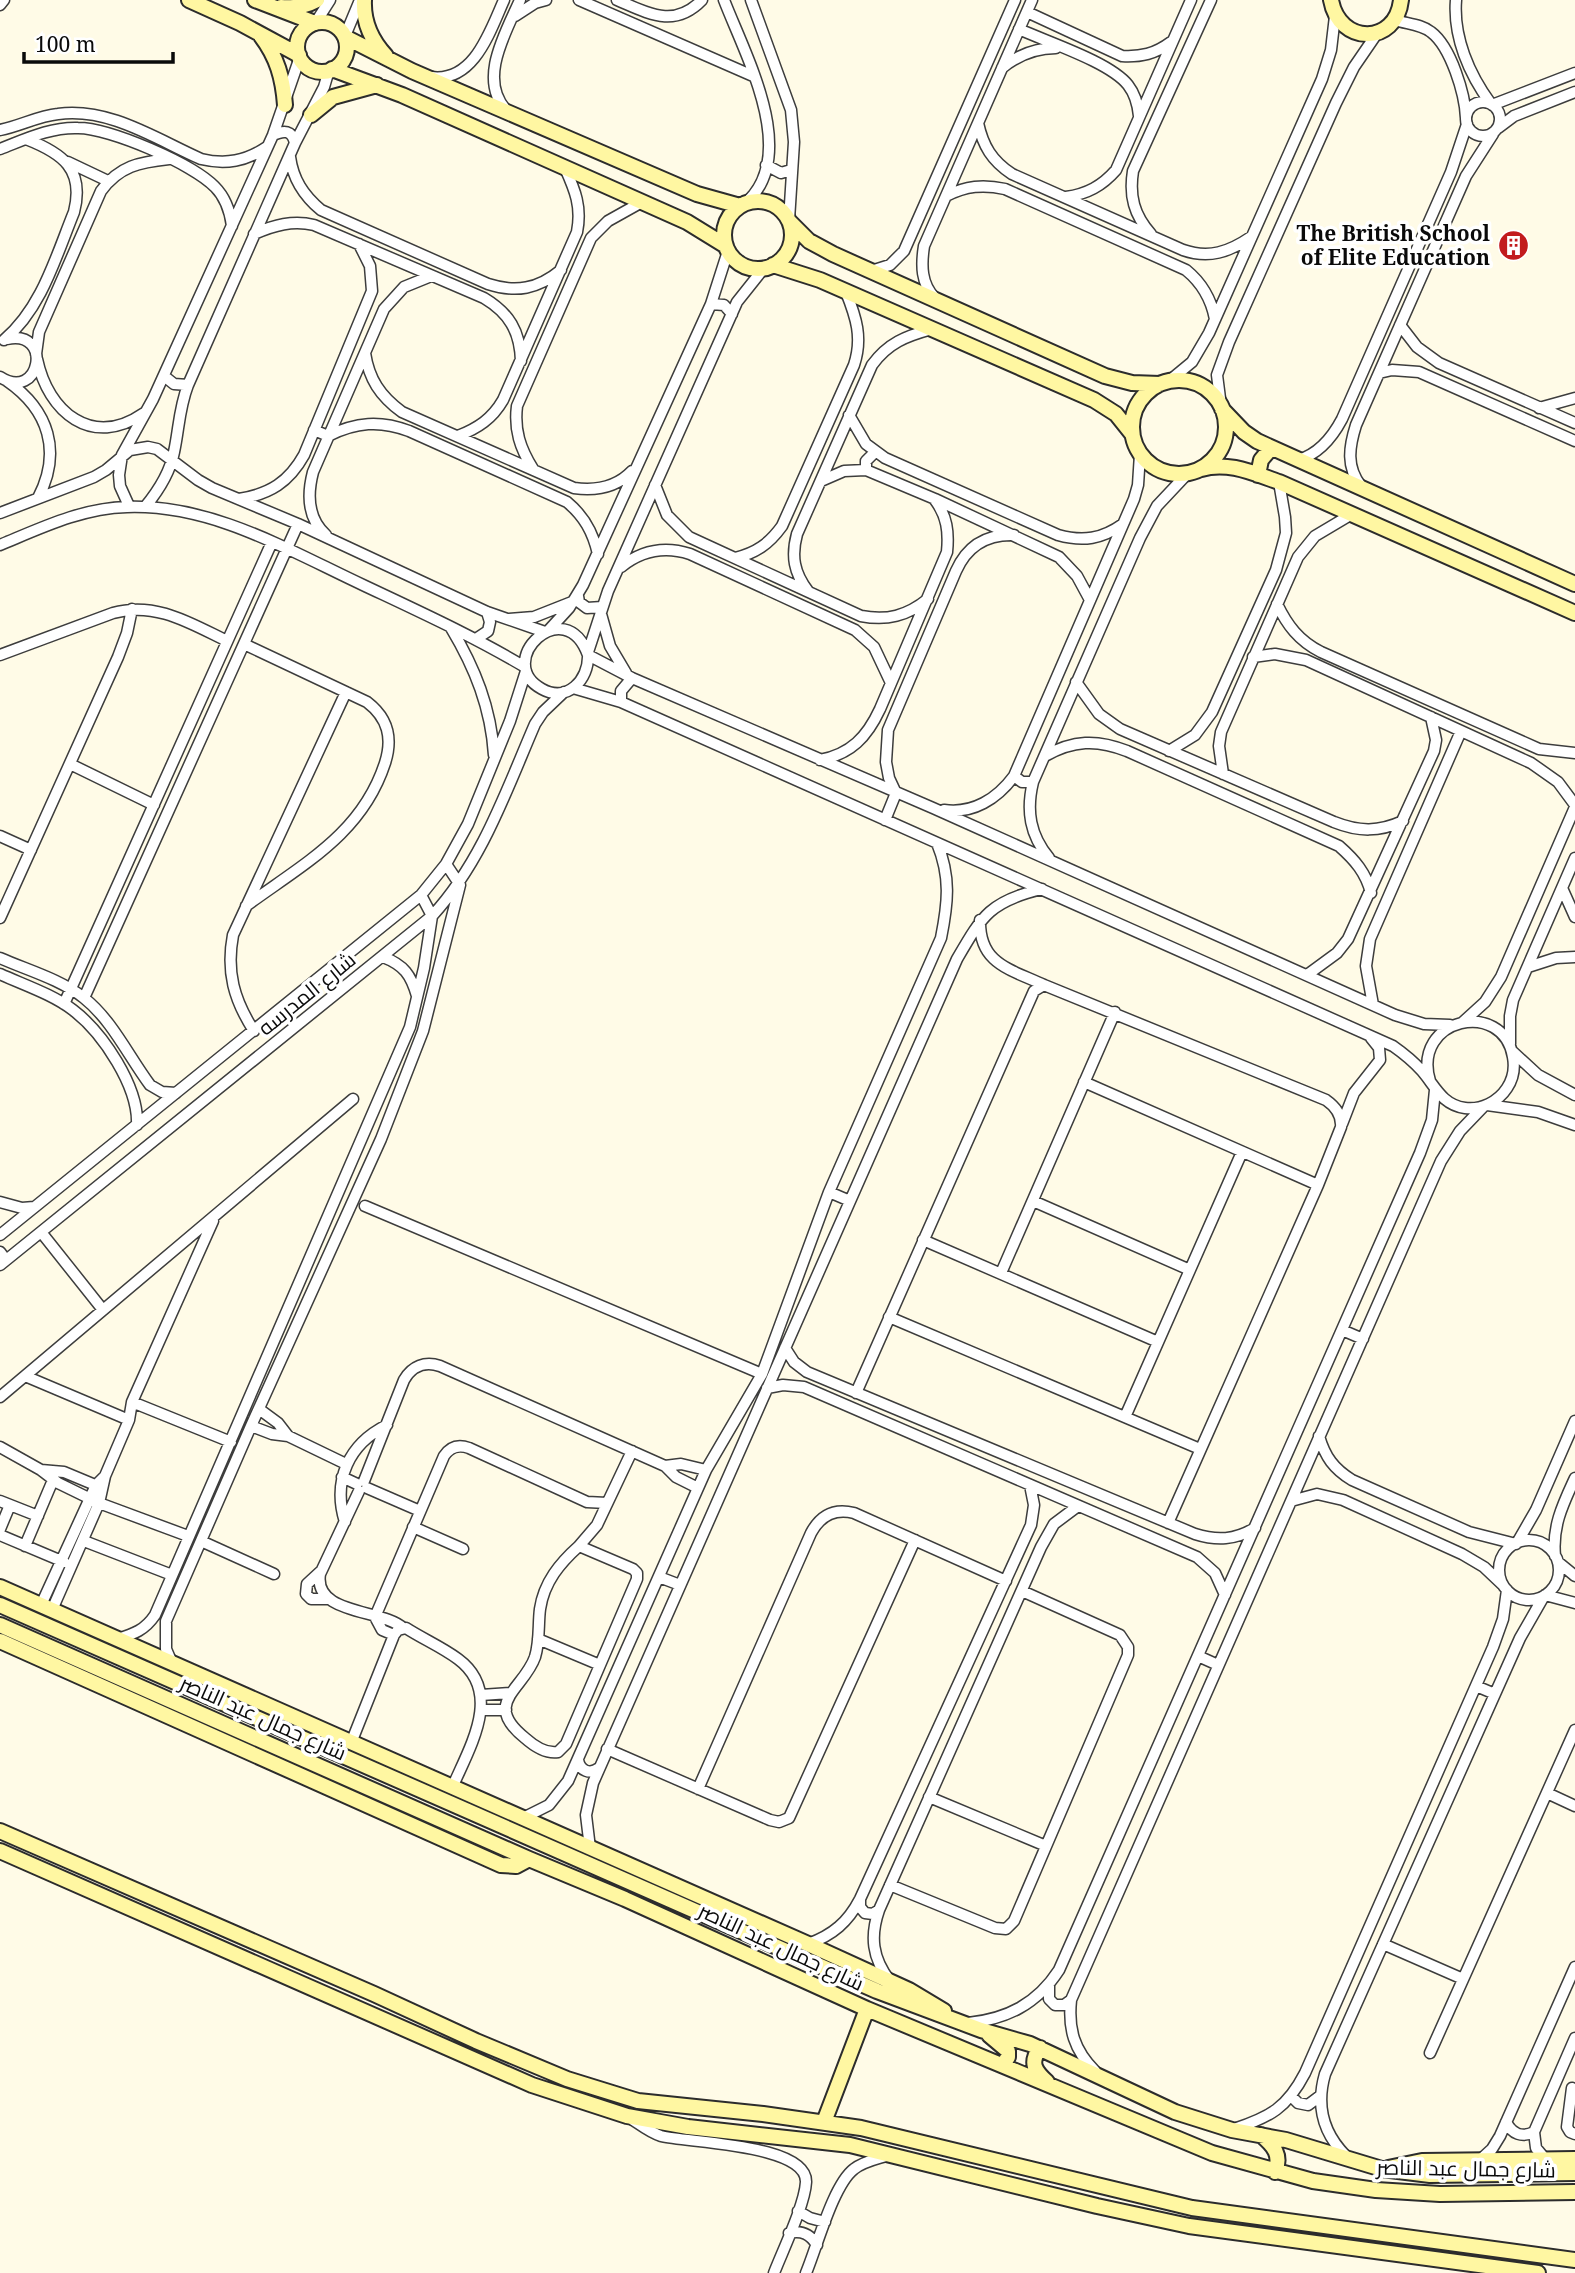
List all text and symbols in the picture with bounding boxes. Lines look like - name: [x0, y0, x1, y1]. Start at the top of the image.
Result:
- scale bar: [24, 21, 173, 65]
- text: 100 m: [35, 30, 96, 58]
- place label: The British School of Elite Education: [1296, 219, 1491, 271]
- building icon: The British School of Elite Education: [1496, 229, 1530, 263]
- street label: شارع المدرسه: [252, 945, 362, 1042]
- street label: شارع جمال عبد الناصر: [174, 1667, 351, 1767]
- street label: شارع جمال عبد الناصر: [693, 1895, 869, 1998]
- street label: شارع جمال عبد الناصر: [1375, 2152, 1556, 2185]

